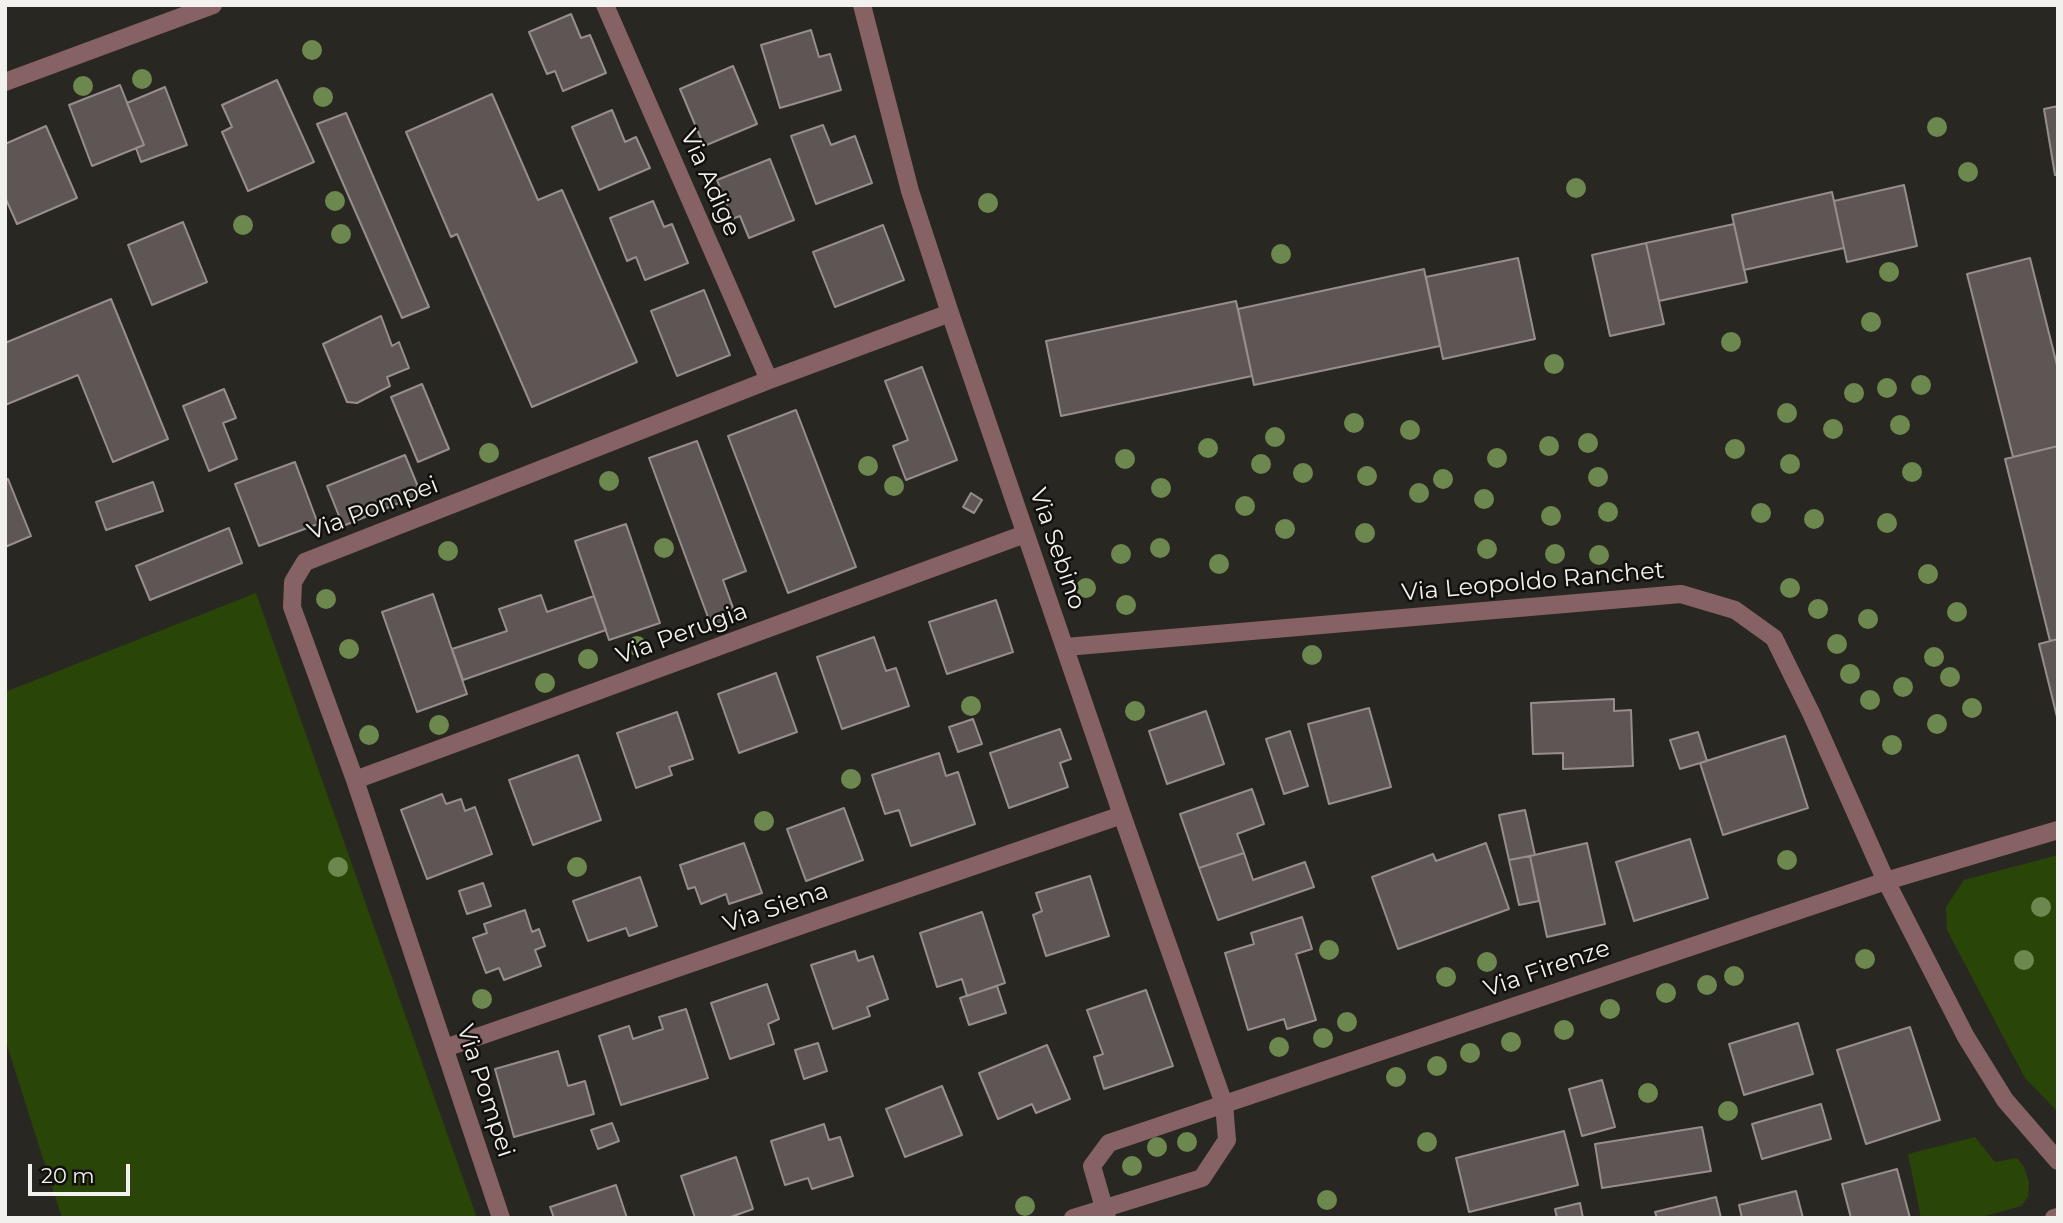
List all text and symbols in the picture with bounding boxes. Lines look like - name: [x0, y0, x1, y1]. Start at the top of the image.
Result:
- street label: Via Adige: [674, 125, 746, 241]
- street label: Via Pompei: [303, 471, 443, 547]
- street label: Via Sebino: [1023, 485, 1091, 613]
- street label: Via Leopoldo Ranchet: [1400, 556, 1666, 608]
- street label: Via Perugia: [612, 597, 752, 671]
- street label: Via Siena: [720, 877, 832, 939]
- street label: Via Firenze: [1480, 934, 1614, 1004]
- street label: Via Pompei: [450, 1021, 520, 1161]
- scale bar: [32, 1150, 133, 1194]
- text: 20 m: [41, 1163, 95, 1188]

